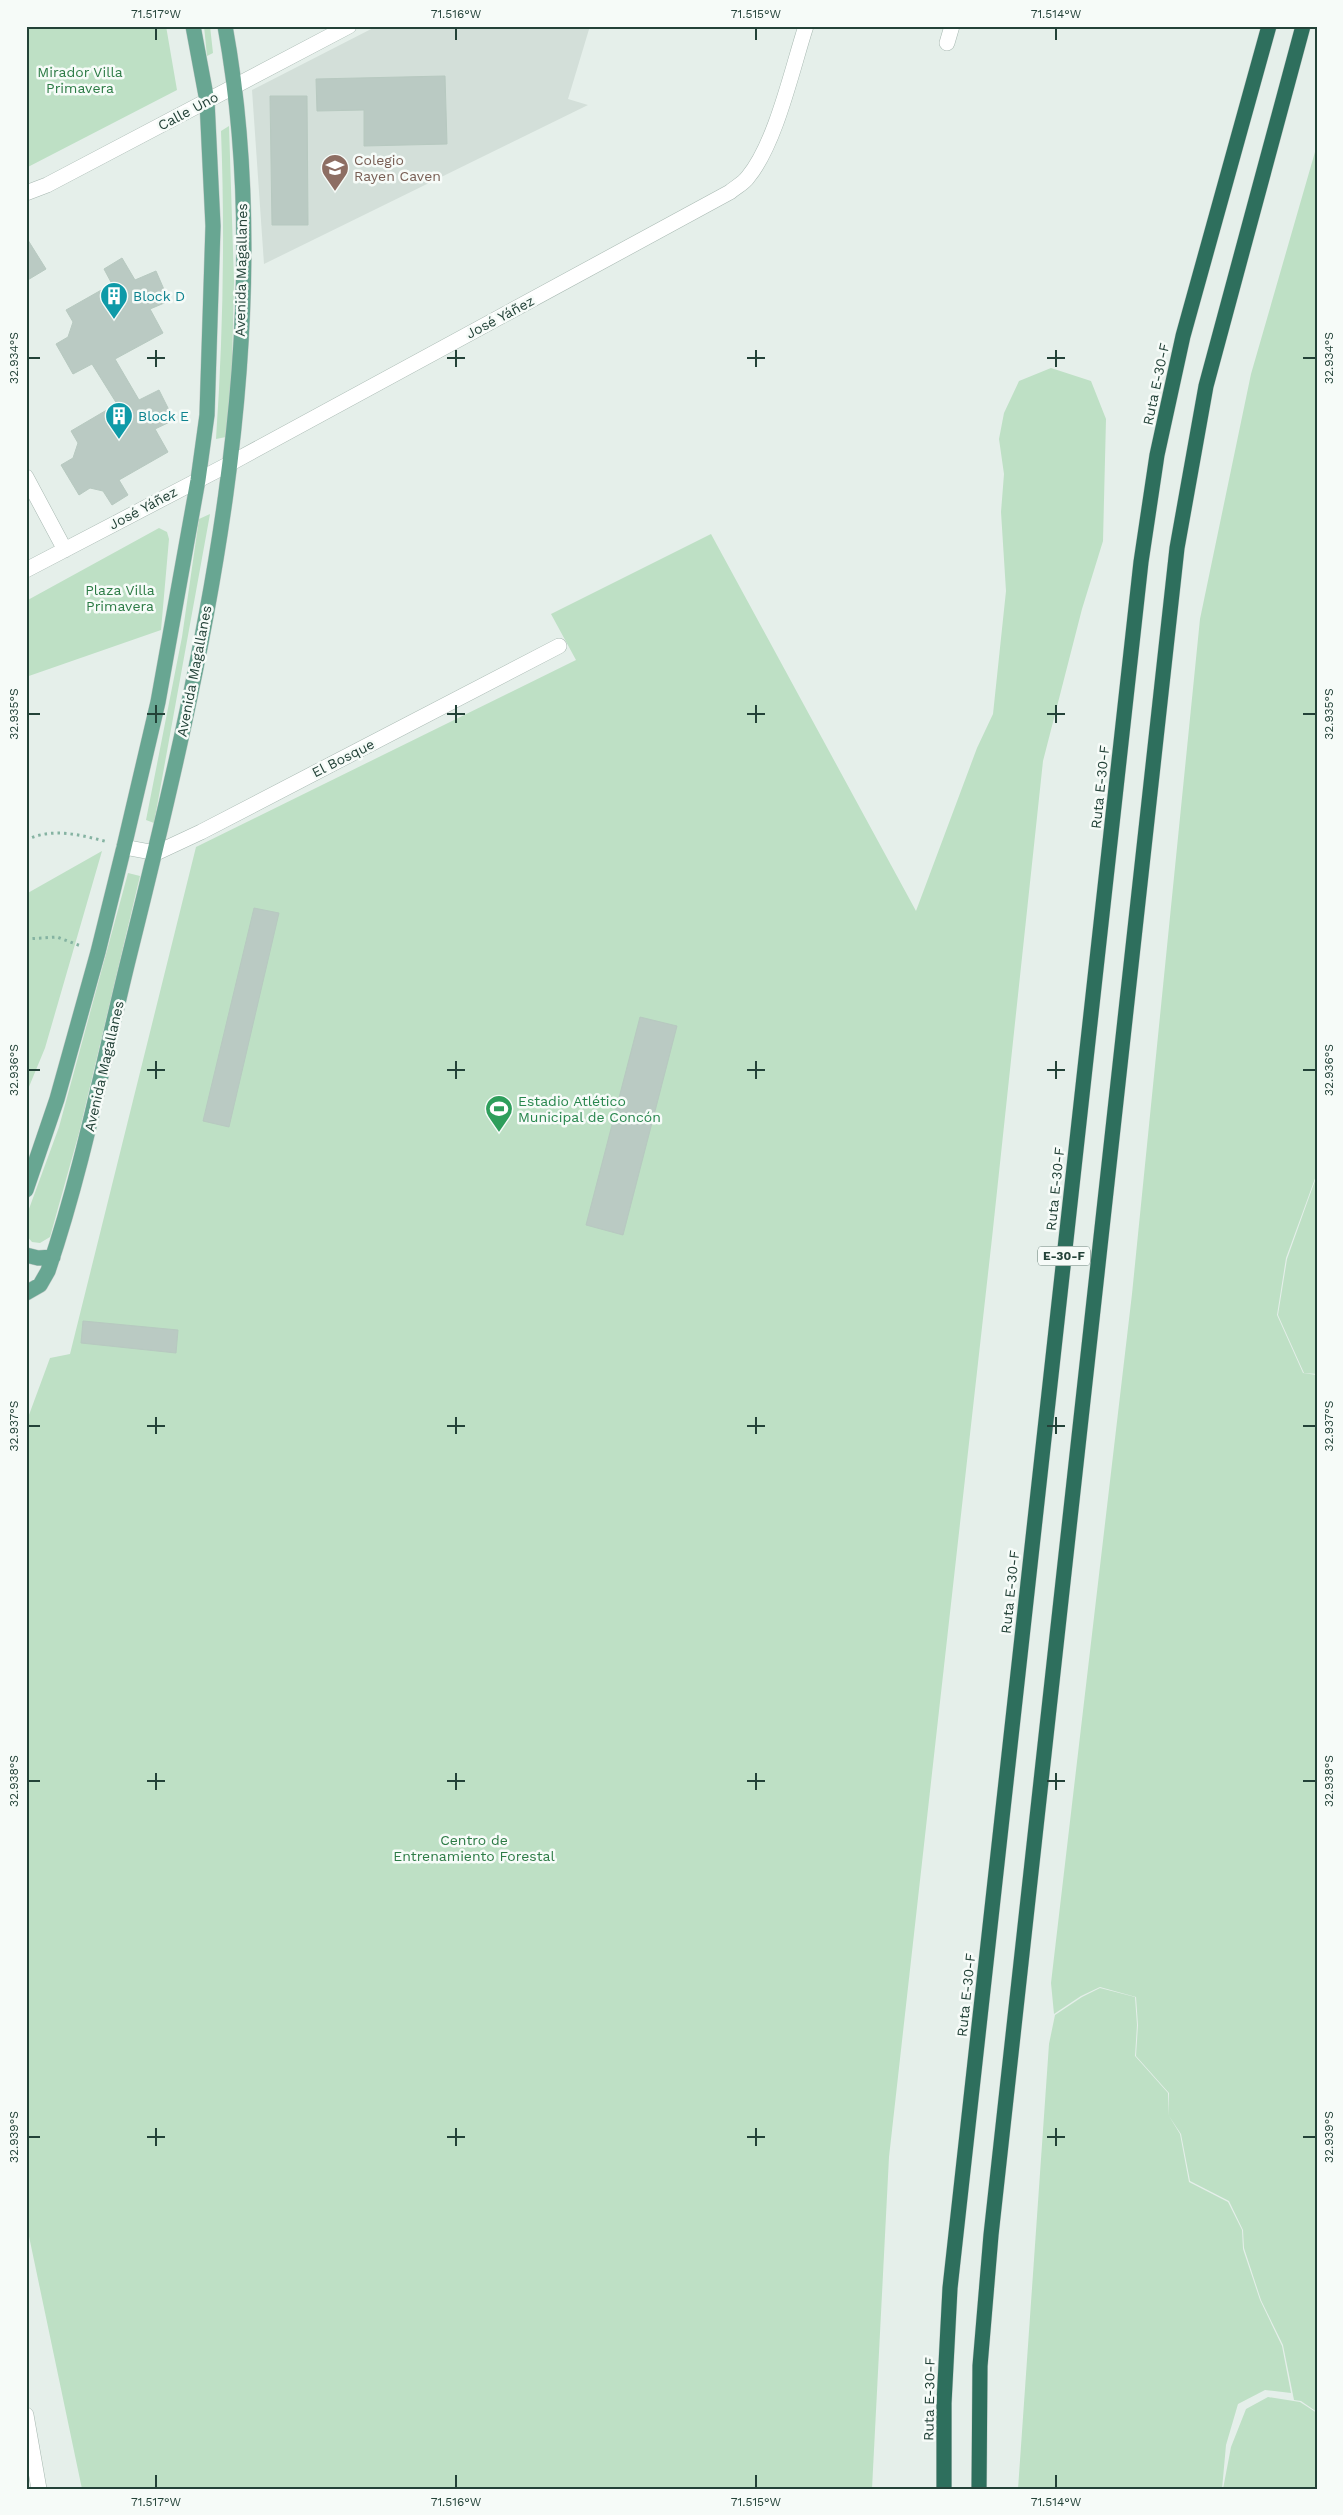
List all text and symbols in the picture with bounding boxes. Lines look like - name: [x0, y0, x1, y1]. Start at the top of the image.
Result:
- text: 71.517°W: [131, 7, 181, 21]
- text: 71.516°W: [431, 7, 482, 21]
- text: 71.515°W: [731, 7, 782, 21]
- text: 71.514°W: [1031, 7, 1082, 21]
- park label: Mirador Villa Primavera: [37, 64, 123, 96]
- street label: Calle Uno: [155, 88, 221, 134]
- place label: Colegio Rayen Caven: [354, 152, 441, 184]
- school or university icon: Colegio Rayen Caven: [320, 153, 350, 192]
- street label: Avenida Magallanes: [232, 203, 250, 337]
- building icon: Block D: [99, 281, 129, 320]
- place label: Block D: [133, 288, 185, 304]
- street label: José Yáñez: [463, 292, 537, 342]
- text: 32.934°S: [7, 332, 21, 384]
- text: 32.934°S: [1322, 332, 1336, 384]
- street label: Ruta E-30-F: [1139, 341, 1173, 427]
- building icon: Block E: [104, 401, 134, 440]
- place label: Block E: [138, 408, 189, 424]
- street label: José Yáñez: [106, 483, 180, 533]
- park label: Plaza Villa Primavera: [85, 582, 155, 614]
- street label: Avenida Magallanes: [173, 604, 215, 738]
- text: 32.935°S: [7, 688, 21, 740]
- text: 32.935°S: [1322, 688, 1336, 740]
- street label: El Bosque: [309, 735, 377, 781]
- street label: Ruta E-30-F: [1088, 744, 1112, 830]
- street label: Avenida Magallanes: [81, 999, 127, 1133]
- text: 32.936°S: [7, 1044, 21, 1096]
- text: 32.936°S: [1322, 1044, 1336, 1096]
- place label: Estadio Atlético Municipal de Concón: [518, 1093, 661, 1125]
- sports icon: Estadio Atlético Municipal de Concón: [484, 1094, 514, 1133]
- street label: Ruta E-30-F: [1043, 1146, 1067, 1232]
- road number: E-30-F: [1038, 1246, 1090, 1266]
- text: 32.937°S: [7, 1401, 21, 1451]
- text: 32.937°S: [1322, 1401, 1336, 1451]
- street label: Ruta E-30-F: [998, 1549, 1022, 1635]
- text: 32.938°S: [7, 1755, 21, 1807]
- text: 32.938°S: [1322, 1755, 1336, 1807]
- park label: Centro de Entrenamiento Forestal: [393, 1832, 555, 1864]
- street label: Ruta E-30-F: [954, 1952, 978, 2038]
- text: 32.939°S: [7, 2111, 21, 2163]
- text: 32.939°S: [1322, 2111, 1336, 2163]
- street label: Ruta E-30-F: [920, 2357, 938, 2441]
- text: 71.517°W: [131, 2495, 181, 2509]
- text: 71.516°W: [431, 2495, 482, 2509]
- text: 71.515°W: [731, 2495, 782, 2509]
- text: 71.514°W: [1031, 2495, 1082, 2509]

